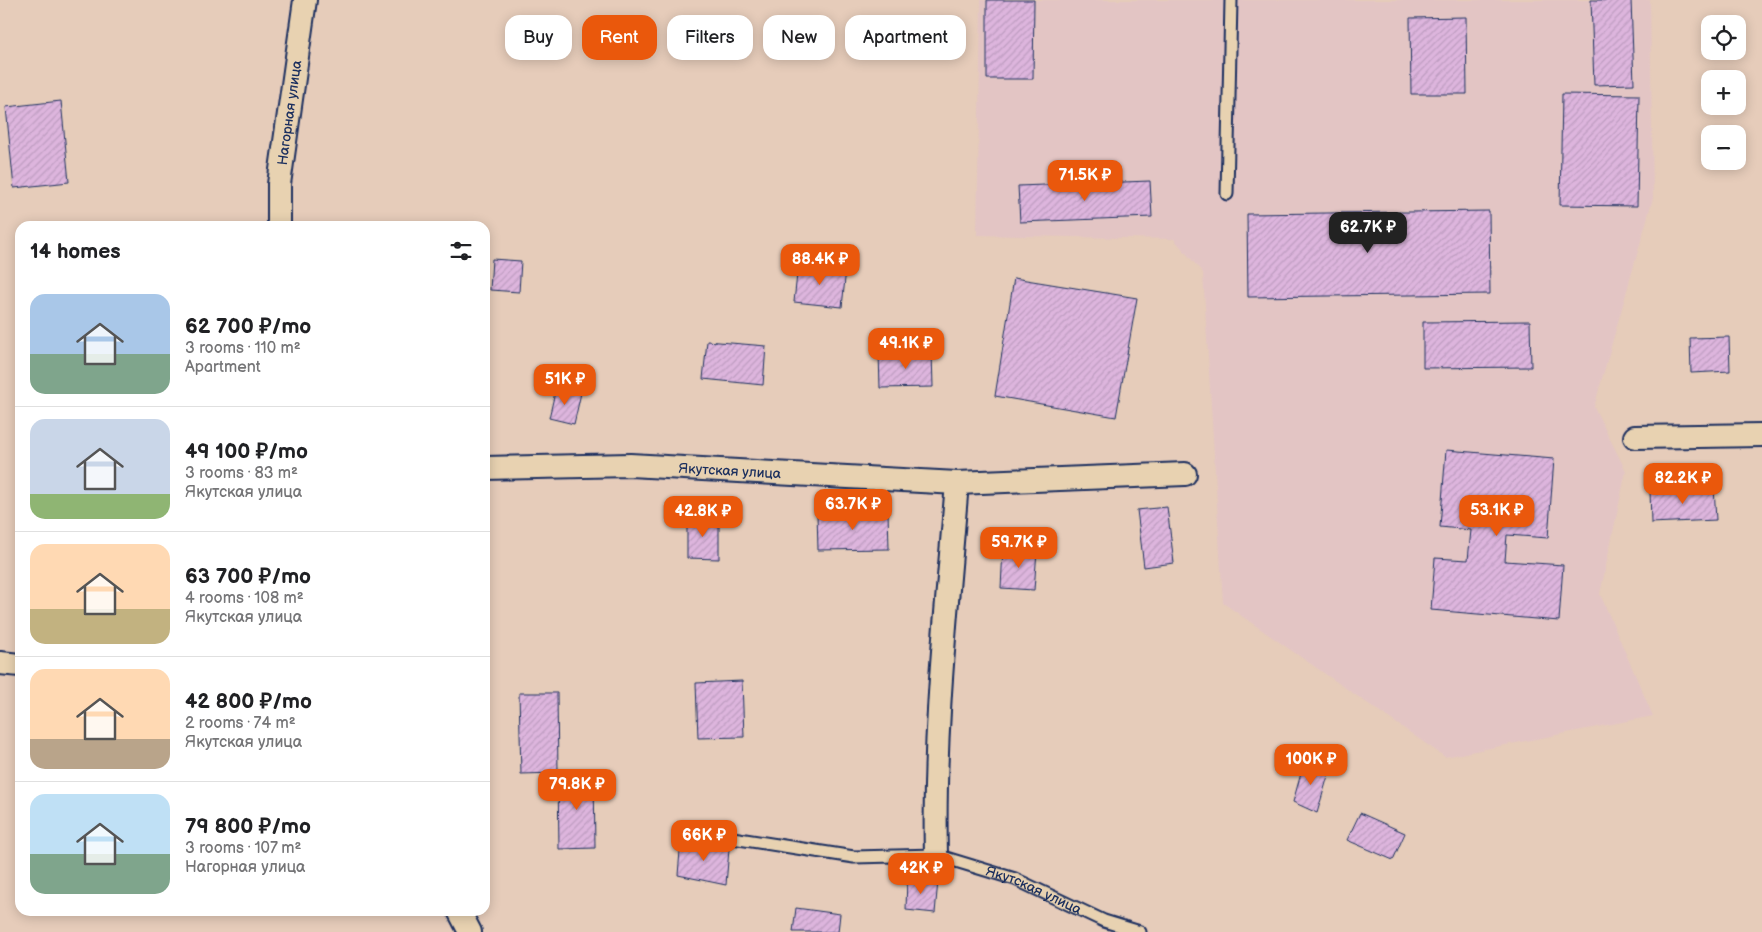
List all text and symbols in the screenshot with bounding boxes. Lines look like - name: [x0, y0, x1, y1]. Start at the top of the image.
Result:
- chip: Buy: [505, 15, 572, 60]
- chip: Rent: [582, 15, 657, 60]
- chip: Filters: [667, 15, 753, 60]
- chip: New: [763, 15, 835, 60]
- chip: Apartment: [845, 15, 966, 60]
- map controls: [1701, 15, 1746, 170]
- button: locate: [1701, 15, 1746, 60]
- street label: Нагорная улица: [273, 59, 305, 166]
- button: +: [1701, 70, 1746, 115]
- button: −: [1701, 125, 1746, 170]
- pin: 71.5K ₽: [1039, 160, 1131, 202]
- text: 71.5K ₽: [1059, 166, 1111, 185]
- pin: 62.7K ₽: [1322, 212, 1414, 254]
- text: 62.7K ₽: [1340, 218, 1396, 237]
- icon: filters: [447, 237, 475, 265]
- text: 14 homes: [30, 239, 121, 264]
- pin: 88.4K ₽: [774, 244, 866, 286]
- text: 88.4K ₽: [792, 250, 848, 269]
- icon: home: [70, 314, 130, 374]
- text: 62 700 ₽/mo: [185, 314, 311, 339]
- pin: 49.1K ₽: [860, 328, 952, 370]
- text: 49.1K ₽: [879, 334, 933, 353]
- text: 3 rooms · 110 m²: [185, 339, 301, 358]
- text: Apartment: [185, 358, 261, 377]
- pin: 51K ₽: [530, 364, 600, 406]
- text: 51K ₽: [545, 370, 585, 389]
- icon: home: [70, 439, 130, 499]
- text: 49 100 ₽/mo: [185, 439, 308, 464]
- street label: Якутская улица: [678, 459, 782, 482]
- pin: 82.2K ₽: [1637, 462, 1729, 505]
- text: 3 rooms · 83 m²: [185, 464, 298, 483]
- text: 82.2K ₽: [1655, 469, 1711, 488]
- text: Якутская улица: [185, 483, 302, 502]
- pin: 63.7K ₽: [807, 488, 899, 531]
- pin: 53.1K ₽: [1451, 494, 1543, 537]
- text: 63.7K ₽: [825, 495, 881, 514]
- pin: 42.8K ₽: [657, 496, 749, 538]
- text: 53.1K ₽: [1470, 501, 1524, 520]
- text: 42.8K ₽: [675, 502, 731, 521]
- pin: 59.7K ₽: [973, 526, 1065, 569]
- text: 59.7K ₽: [991, 533, 1047, 552]
- icon: home: [70, 564, 130, 624]
- text: 63 700 ₽/mo: [185, 564, 311, 589]
- text: 4 rooms · 108 m²: [185, 589, 304, 608]
- text: Якутская улица: [185, 608, 302, 627]
- icon: home: [70, 689, 130, 749]
- text: 42 800 ₽/mo: [185, 689, 312, 714]
- text: 2 rooms · 74 m²: [185, 714, 296, 733]
- text: Якутская улица: [185, 733, 302, 752]
- pin: 100K ₽: [1270, 744, 1352, 786]
- text: 100K ₽: [1285, 750, 1337, 769]
- pin: 79.8K ₽: [531, 768, 623, 811]
- text: 79.8K ₽: [549, 775, 605, 794]
- icon: home: [70, 814, 130, 874]
- text: 79 800 ₽/mo: [185, 814, 311, 839]
- pin: 66K ₽: [669, 820, 739, 862]
- text: 66K ₽: [682, 826, 726, 845]
- text: 3 rooms · 107 m²: [185, 839, 301, 858]
- pin: 42K ₽: [886, 852, 956, 895]
- text: Нагорная улица: [185, 858, 306, 877]
- text: 42K ₽: [899, 859, 943, 878]
- street label: Якутская улица: [984, 862, 1085, 918]

